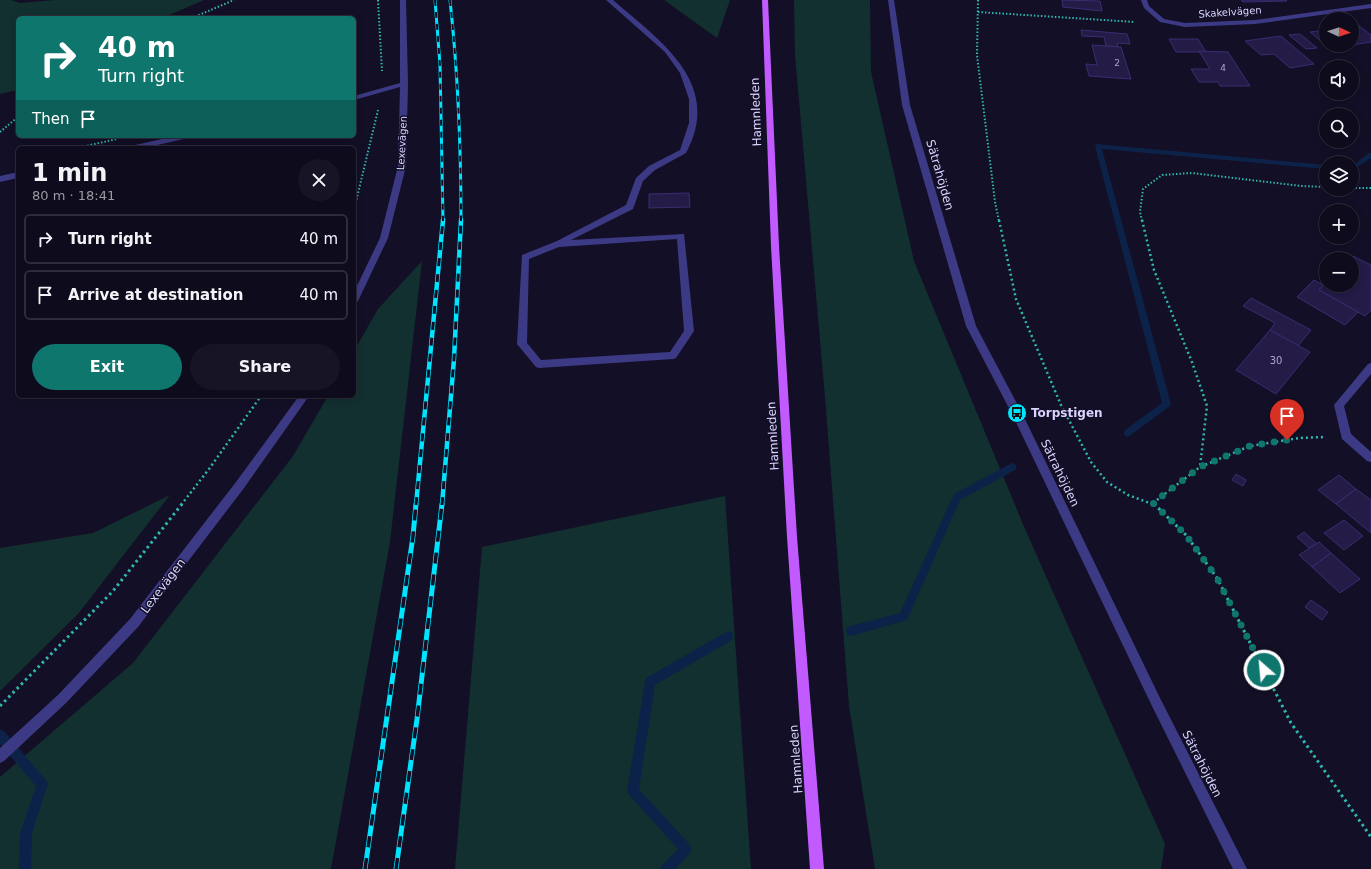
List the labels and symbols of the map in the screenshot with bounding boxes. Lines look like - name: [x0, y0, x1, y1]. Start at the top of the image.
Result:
- street label: Skakelvägen: [1198, 4, 1262, 20]
- north arrow: [1319, 12, 1359, 52]
- house number: 2: [1114, 58, 1120, 68]
- house number: 4: [1220, 63, 1226, 73]
- street label: Hamnleden: [748, 77, 764, 147]
- street label: Lexevägen: [395, 116, 409, 170]
- street label: Sätrahöjden: [923, 138, 957, 212]
- house number: 30: [1270, 355, 1282, 366]
- pin: [1270, 399, 1304, 440]
- street label: Hamnleden: [764, 401, 782, 471]
- bus stop icon: Torpstigen: [1006, 402, 1028, 424]
- place label: Torpstigen: [1031, 406, 1103, 420]
- street label: Sätrahöjden: [1038, 437, 1082, 509]
- street label: Lexevägen: [138, 556, 188, 616]
- position arrow: [1243, 649, 1285, 691]
- street label: Hamnleden: [787, 724, 805, 794]
- street label: Sätrahöjden: [1179, 728, 1225, 800]

